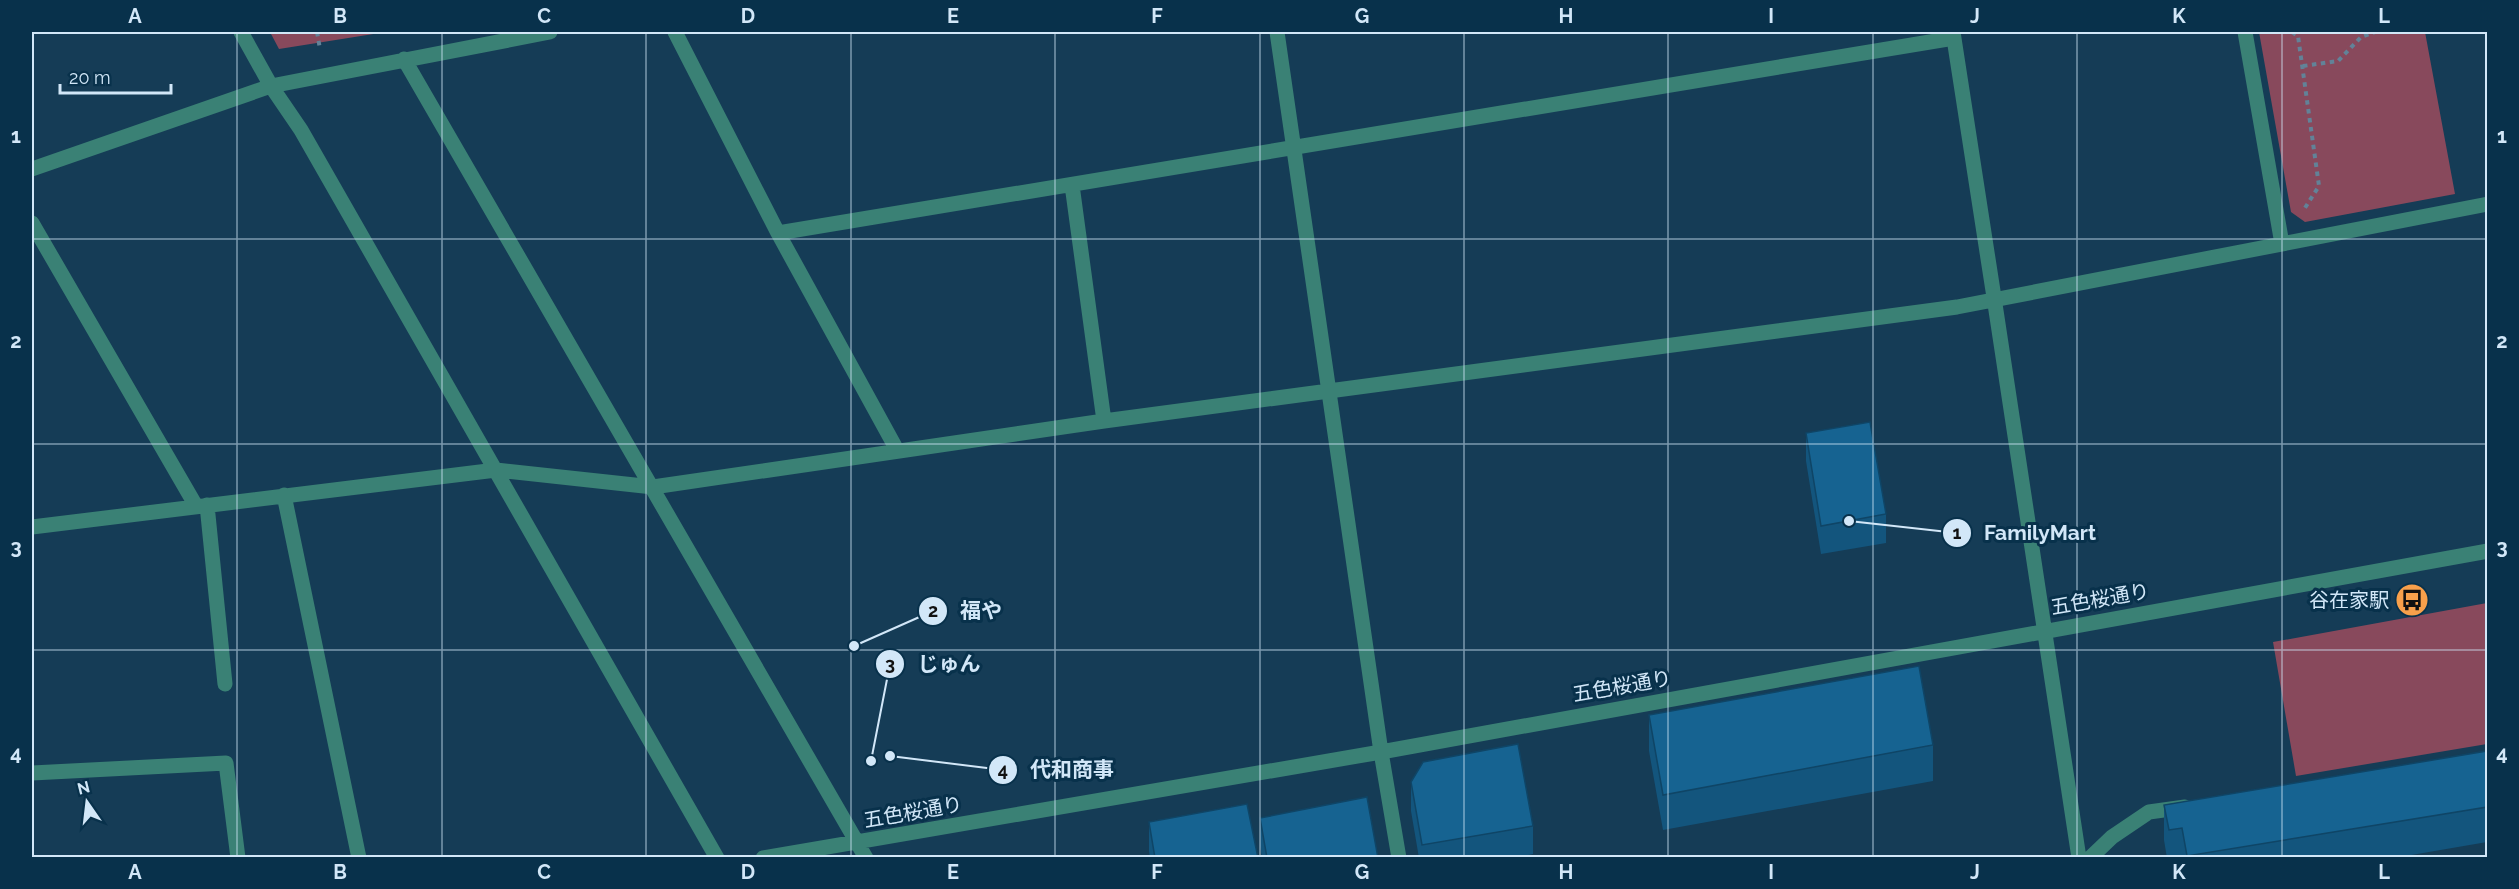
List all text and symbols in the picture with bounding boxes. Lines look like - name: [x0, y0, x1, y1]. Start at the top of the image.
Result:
- text: A: [128, 4, 142, 28]
- text: B: [333, 4, 347, 28]
- text: C: [537, 4, 551, 28]
- text: D: [741, 4, 755, 28]
- text: E: [947, 4, 959, 28]
- text: F: [1151, 4, 1163, 28]
- text: G: [1355, 4, 1369, 28]
- text: H: [1559, 4, 1573, 28]
- text: I: [1768, 4, 1774, 28]
- text: J: [1970, 4, 1980, 28]
- text: K: [2172, 4, 2186, 28]
- text: L: [2378, 4, 2390, 28]
- scale bar: [60, 57, 171, 95]
- text: 20 m: [69, 67, 111, 88]
- text: 1: [11, 124, 21, 148]
- text: 1: [2497, 124, 2507, 148]
- text: 2: [10, 329, 22, 353]
- text: 2: [2496, 329, 2508, 353]
- callout: FamilyMart: [1942, 514, 2108, 553]
- text: FamilyMart: [1984, 520, 2096, 545]
- text: 1: [1953, 522, 1962, 543]
- text: 3: [10, 535, 22, 559]
- text: 3: [2496, 535, 2508, 559]
- street label: 五色桜通り: [2049, 578, 2151, 620]
- bus stop icon: 谷在家駅: [2394, 582, 2430, 618]
- place label: 谷在家駅: [2309, 588, 2389, 612]
- callout: 福や: [918, 591, 1014, 630]
- text: 福や: [960, 598, 1002, 623]
- text: 2: [928, 600, 938, 621]
- callout: じゅん: [875, 644, 992, 683]
- text: じゅん: [918, 651, 981, 676]
- text: 3: [885, 653, 895, 674]
- street label: 五色桜通り: [1571, 665, 1673, 707]
- text: 4: [10, 741, 22, 765]
- text: 4: [2496, 741, 2508, 765]
- callout: 代和商事: [988, 750, 1126, 789]
- text: 代和商事: [1030, 757, 1114, 782]
- text: 4: [998, 759, 1008, 780]
- north arrow: [57, 772, 117, 832]
- text: N: [75, 777, 92, 799]
- street label: 五色桜通り: [862, 791, 964, 833]
- text: A: [128, 860, 142, 884]
- text: B: [333, 860, 347, 884]
- text: C: [537, 860, 551, 884]
- text: D: [741, 860, 755, 884]
- text: E: [947, 860, 959, 884]
- text: F: [1151, 860, 1163, 884]
- text: G: [1355, 860, 1369, 884]
- text: H: [1559, 860, 1573, 884]
- text: I: [1768, 860, 1774, 884]
- text: J: [1970, 860, 1980, 884]
- text: K: [2172, 860, 2186, 884]
- text: L: [2378, 860, 2390, 884]

